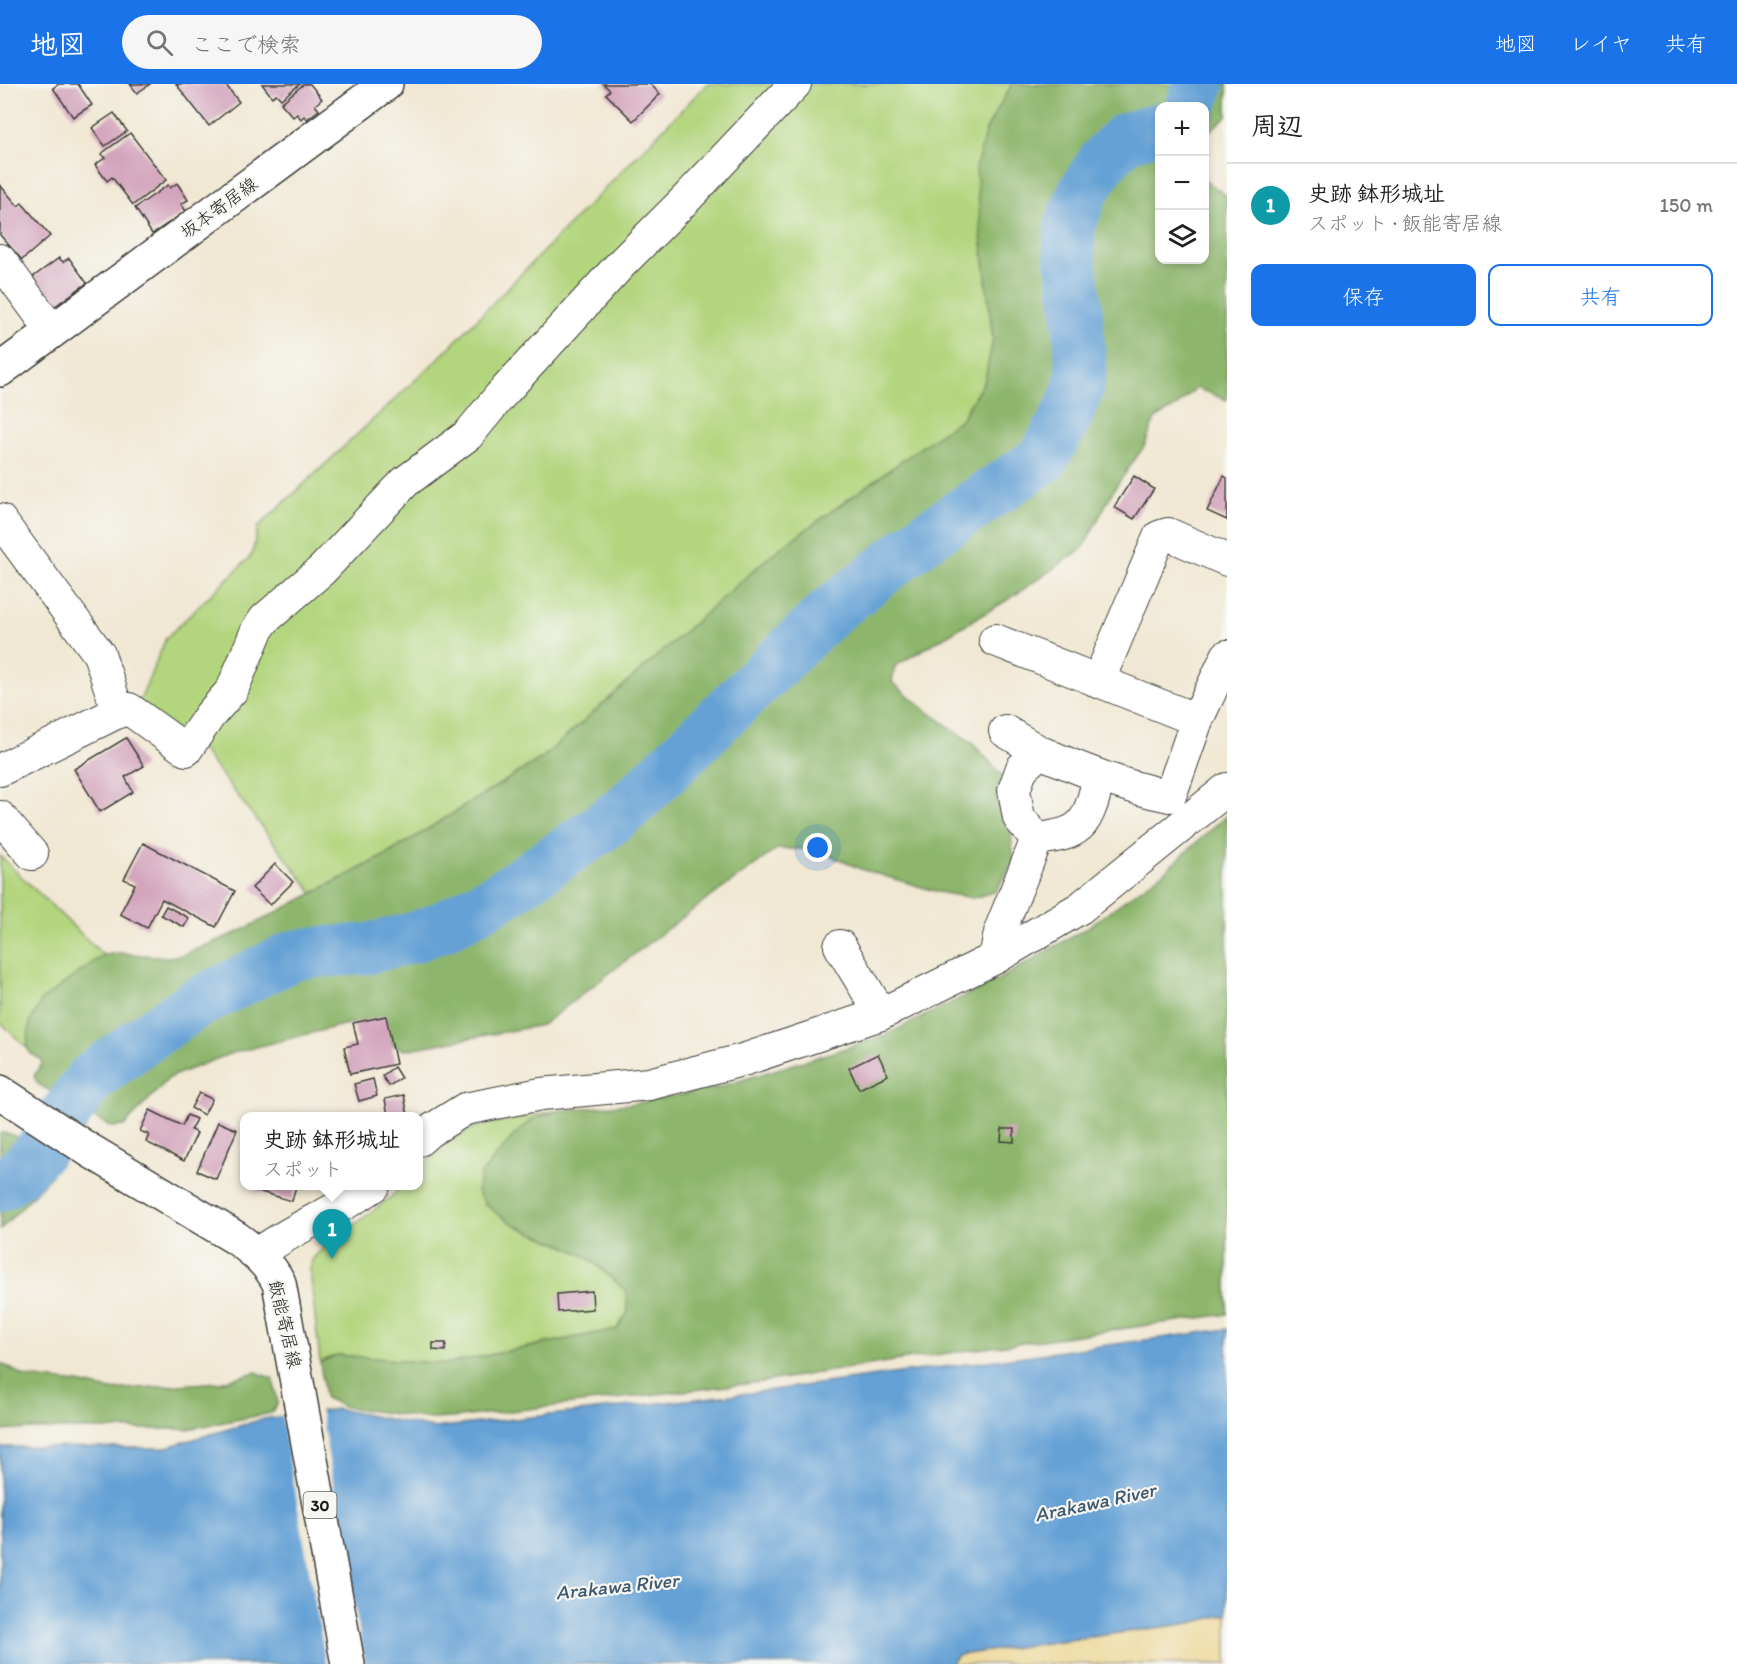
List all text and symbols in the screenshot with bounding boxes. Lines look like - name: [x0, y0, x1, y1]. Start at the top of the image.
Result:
- search box: [122, 15, 542, 69]
- icon: search: [143, 26, 176, 59]
- text: 地図: [30, 27, 86, 61]
- text: ここで検索: [191, 31, 301, 58]
- text: 地図: [1495, 31, 1537, 56]
- text: レイヤ: [1570, 31, 1632, 56]
- text: 共有: [1665, 31, 1707, 56]
- map controls: [1155, 102, 1209, 264]
- button: +: [1155, 102, 1209, 156]
- text: 周辺: [1251, 110, 1303, 142]
- button: −: [1155, 156, 1209, 210]
- street label: 坂本寄居線: [176, 173, 262, 243]
- text: 史跡 鉢形城址: [1308, 180, 1445, 207]
- text: 1: [1266, 193, 1275, 217]
- text: 150 m: [1660, 193, 1713, 217]
- button: layers: [1155, 210, 1209, 264]
- text: スポット · 飯能寄居線: [1308, 211, 1502, 235]
- button: 保存: [1251, 264, 1476, 326]
- button: 共有: [1488, 264, 1713, 326]
- your location: [803, 833, 832, 862]
- popup: [240, 1112, 423, 1190]
- text: 史跡 鉢形城址: [263, 1126, 400, 1153]
- text: スポット: [263, 1157, 343, 1181]
- pin: 1: [312, 1210, 352, 1259]
- street label: 飯能寄居線: [264, 1278, 306, 1370]
- water label: Arakawa River: [1032, 1477, 1160, 1527]
- road number: 30: [304, 1492, 336, 1518]
- water label: Arakawa River: [554, 1567, 682, 1604]

